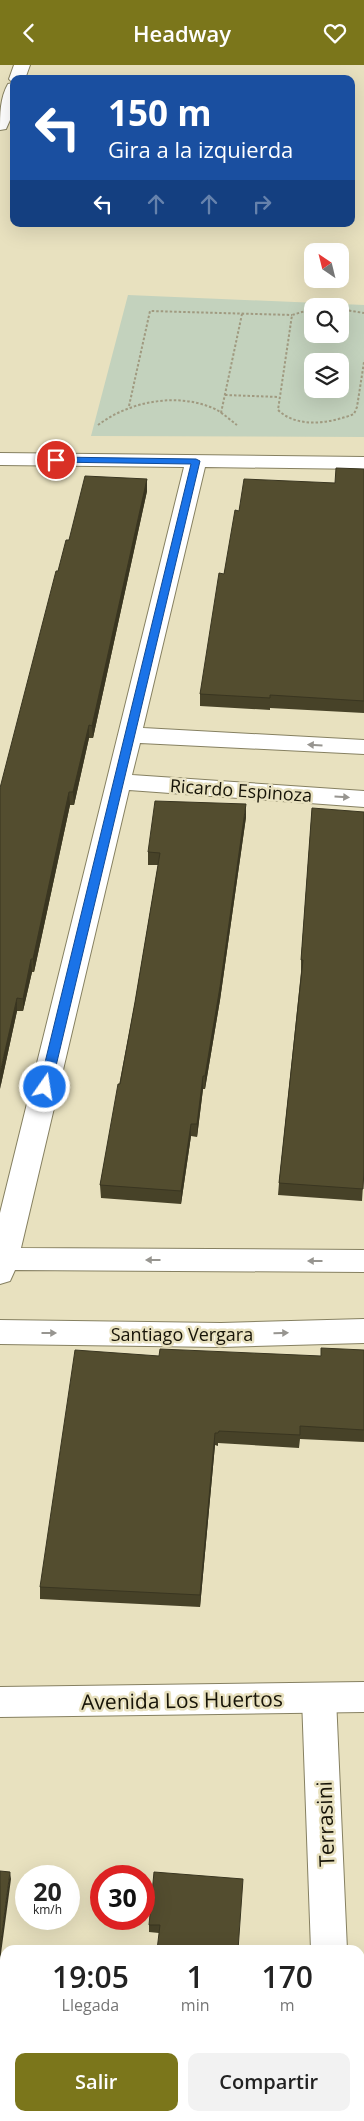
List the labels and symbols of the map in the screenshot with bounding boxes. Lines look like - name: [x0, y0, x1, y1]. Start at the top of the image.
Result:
- north arrow: [304, 243, 349, 287]
- pin: [35, 439, 77, 481]
- one-way arrow: [307, 740, 323, 748]
- street label: Ricardo Espinoza: [169, 773, 313, 807]
- one-way arrow: [334, 794, 350, 802]
- position arrow: [18, 1060, 70, 1112]
- one-way arrow: [145, 1256, 161, 1264]
- one-way arrow: [307, 1257, 323, 1265]
- street label: Santiago Vergara: [111, 1322, 253, 1346]
- one-way arrow: [41, 1329, 57, 1337]
- one-way arrow: [273, 1329, 289, 1337]
- street label: Avenida Los Huertos: [81, 1684, 283, 1716]
- street label: Terrasini: [310, 1781, 340, 1867]
- speed limit sign: 30: [90, 1865, 155, 1930]

